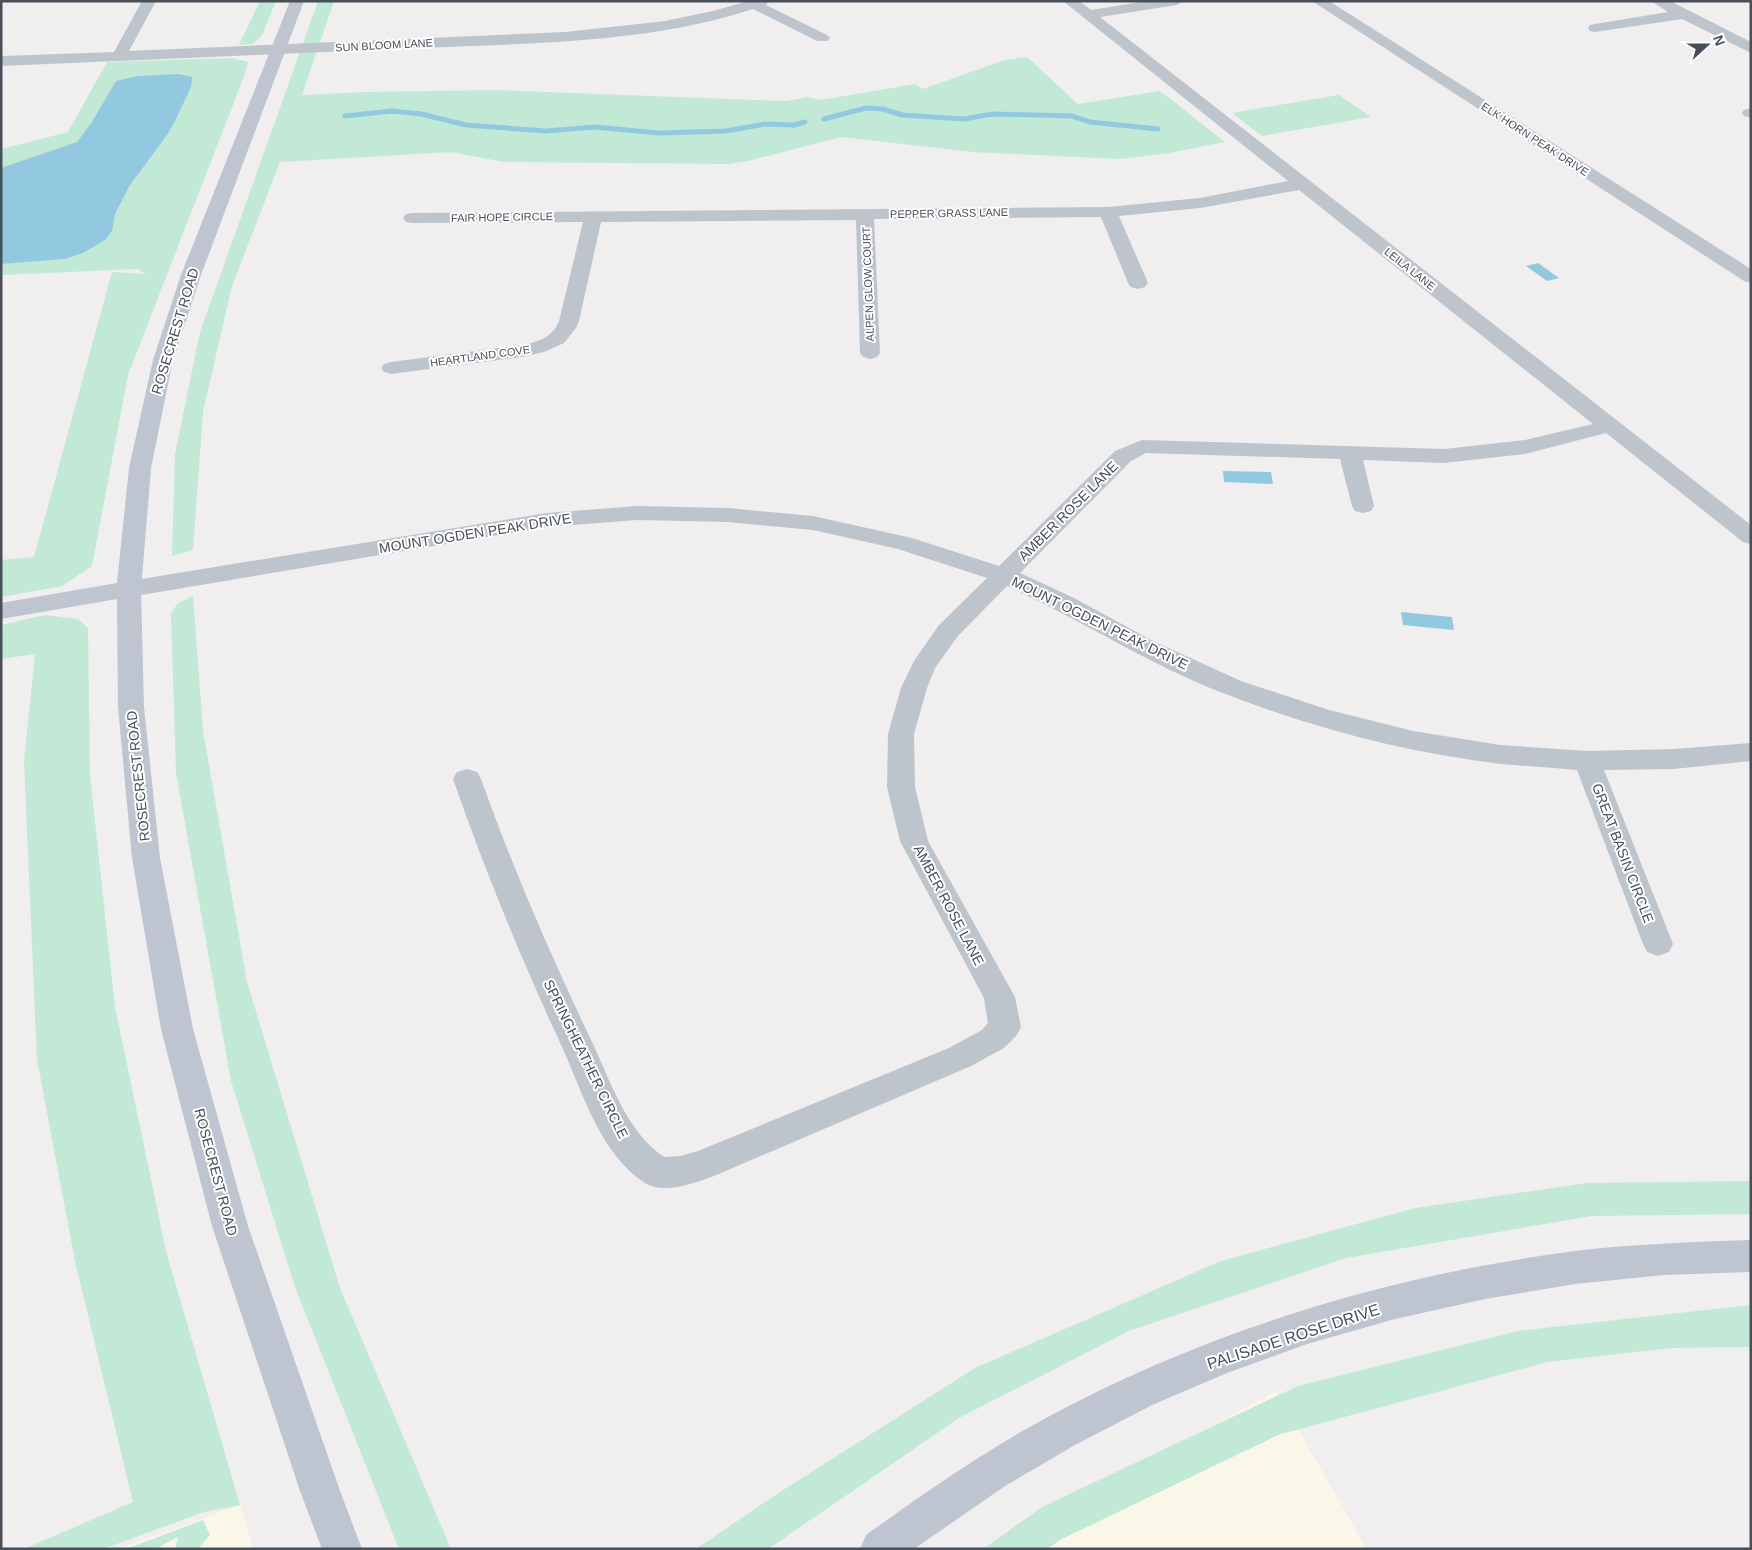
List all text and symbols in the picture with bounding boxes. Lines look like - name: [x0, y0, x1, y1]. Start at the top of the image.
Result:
- north arrow: [1682, 20, 1732, 70]
- text: N: [1710, 33, 1728, 48]
- street label: SUN BLOOM LANE: [335, 36, 433, 54]
- street label: ELK HORN PEAK DRIVE: [1479, 100, 1591, 178]
- street label: PEPPER GRASS LANE: [890, 206, 1008, 220]
- street label: FAIR HOPE CIRCLE: [451, 210, 553, 224]
- street label: ALPEN GLOW COURT: [860, 226, 876, 342]
- street label: LEILA LANE: [1382, 245, 1438, 293]
- street label: ROSECREST ROAD: [148, 266, 202, 396]
- street label: HEARTLAND COVE: [429, 343, 531, 369]
- street label: AMBER ROSE LANE: [1015, 458, 1121, 564]
- street label: MOUNT OGDEN PEAK DRIVE: [378, 510, 572, 556]
- street label: MOUNT OGDEN PEAK DRIVE: [1009, 573, 1191, 673]
- street label: ROSECREST ROAD: [123, 710, 153, 842]
- street label: GREAT BASIN CIRCLE: [1589, 781, 1657, 925]
- street label: AMBER ROSE LANE: [911, 842, 987, 968]
- street label: SPRINGHEATHER CIRCLE: [541, 977, 631, 1141]
- street label: ROSECREST ROAD: [191, 1107, 241, 1237]
- street label: PALISADE ROSE DRIVE: [1205, 1301, 1381, 1372]

